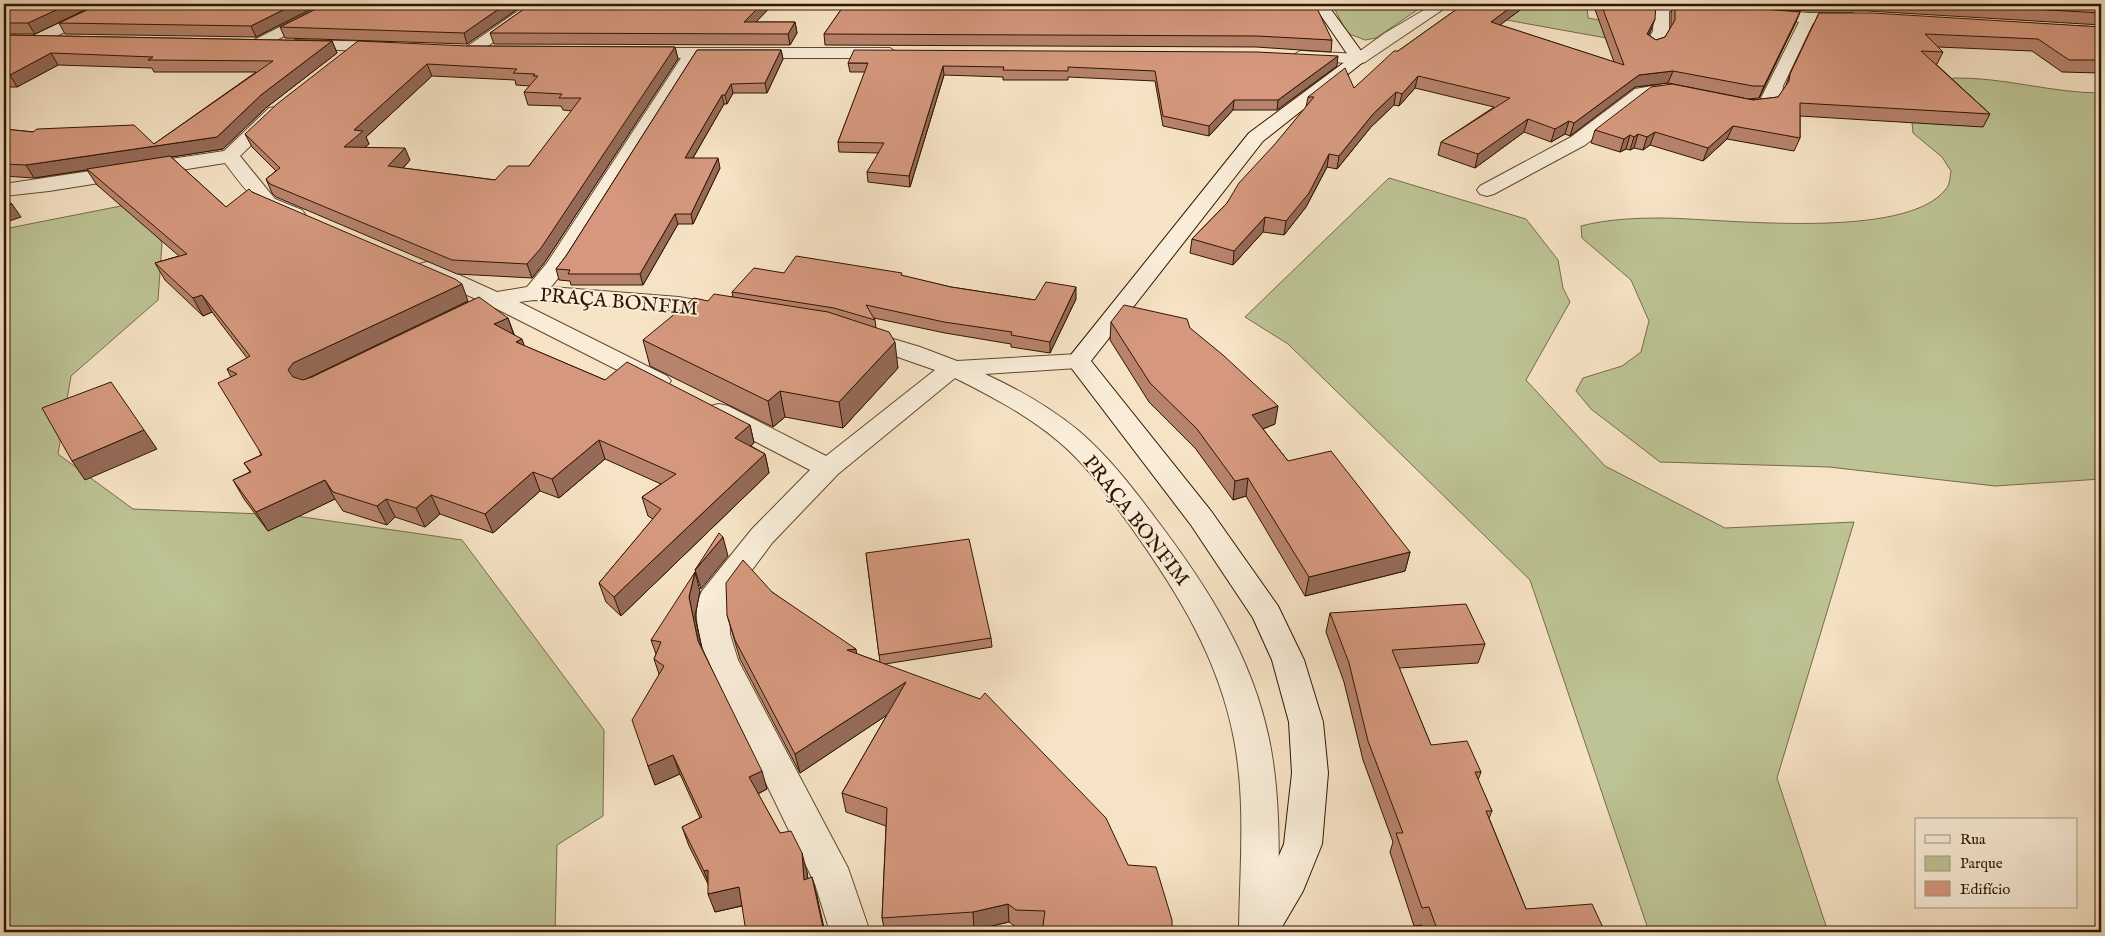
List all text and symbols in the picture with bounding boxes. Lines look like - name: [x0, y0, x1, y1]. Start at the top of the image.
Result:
- street label: PRAÇA BONFIM: [539, 283, 699, 322]
- street label: PRAÇA BONFIM: [1077, 451, 1195, 591]
- legend: [1915, 818, 2078, 908]
- text: Rua: [1960, 830, 1986, 849]
- text: Parque: [1960, 854, 2003, 873]
- text: Edifício: [1960, 880, 2010, 899]

